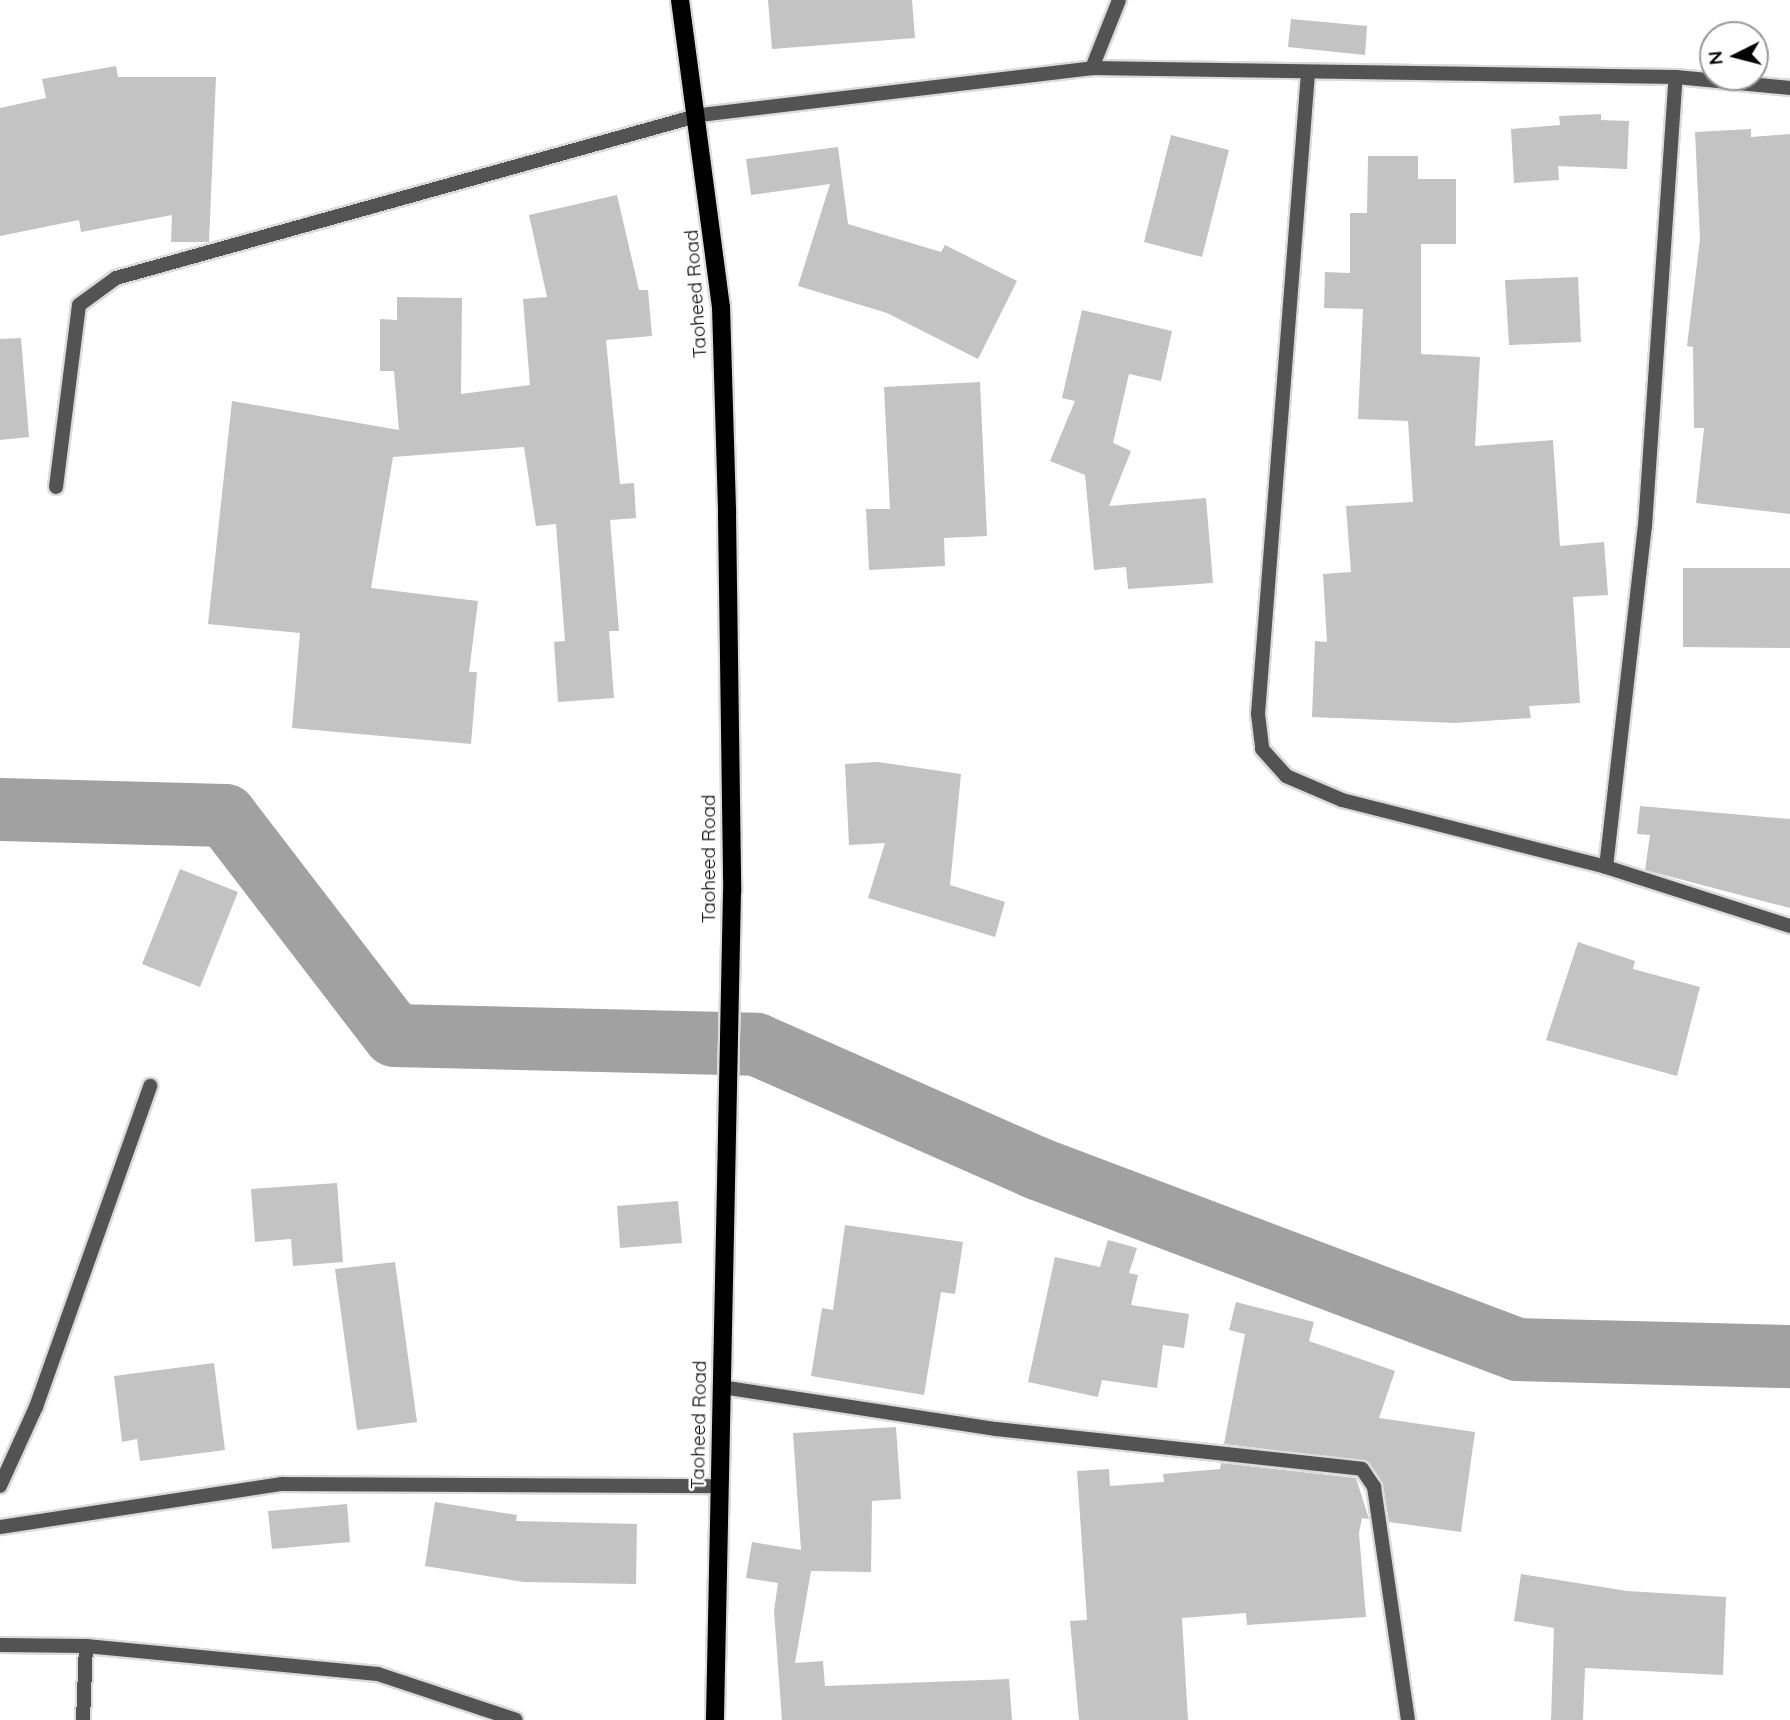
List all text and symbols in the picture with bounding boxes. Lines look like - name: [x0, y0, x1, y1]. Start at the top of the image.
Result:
- north arrow: [1699, 21, 1769, 91]
- text: N: [1702, 50, 1728, 66]
- street label: Taoheed Road: [680, 229, 712, 359]
- street label: Taoheed Road: [698, 795, 720, 923]
- street label: Taoheed Road: [686, 1360, 712, 1490]

